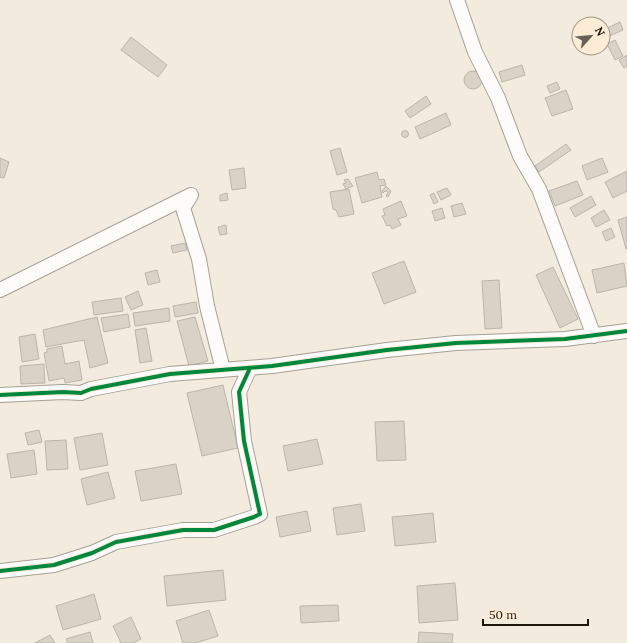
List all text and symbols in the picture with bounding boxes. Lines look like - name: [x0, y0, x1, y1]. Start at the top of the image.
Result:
- north arrow: [571, 16, 611, 56]
- text: N: [592, 24, 608, 39]
- scale bar: [483, 601, 588, 627]
- text: 50 m: [489, 607, 517, 622]

